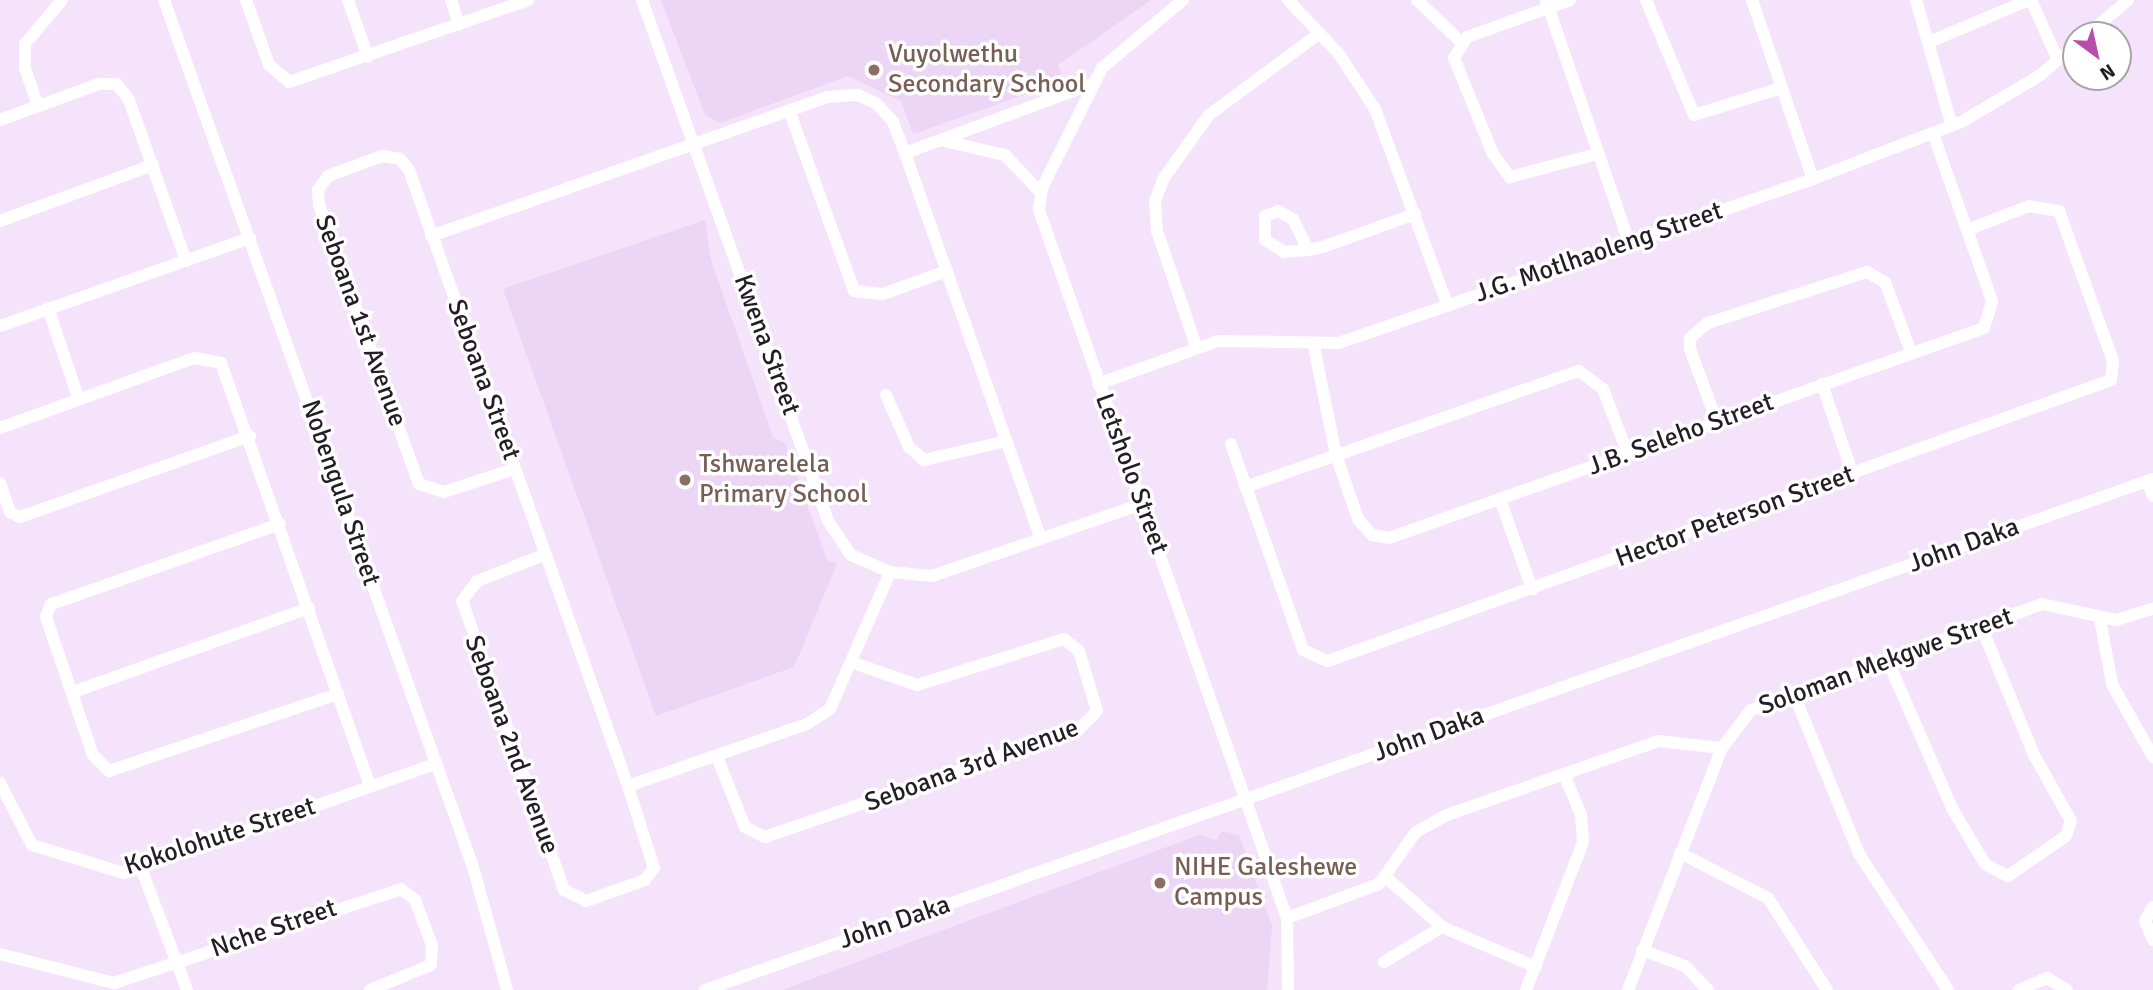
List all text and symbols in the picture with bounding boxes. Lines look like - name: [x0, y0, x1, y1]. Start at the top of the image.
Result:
- north arrow: [2062, 21, 2132, 91]
- place label: Vuyolwethu Secondary School: [888, 39, 1086, 100]
- text: N: [2095, 58, 2119, 86]
- marker: Vuyolwethu Secondary School: [866, 62, 882, 78]
- street label: J.G. Motlhaoleng Street: [1471, 196, 1727, 310]
- street label: Seboana 1st Avenue: [307, 211, 413, 431]
- street label: Kwena Street: [726, 271, 806, 419]
- street label: Seboana Street: [439, 295, 527, 465]
- street label: J.B. Seleho Street: [1584, 387, 1778, 483]
- street label: Letsholo Street: [1088, 390, 1174, 558]
- street label: Nobengula Street: [294, 396, 386, 590]
- place label: Tshwarelela Primary School: [699, 449, 868, 510]
- street label: Hector Peterson Street: [1611, 459, 1859, 575]
- marker: Tshwarelela Primary School: [677, 472, 693, 488]
- street label: John Daka: [1905, 512, 2023, 580]
- street label: Soloman Mekgwe Street: [1755, 602, 2017, 722]
- street label: Seboana 2nd Avenue: [457, 632, 565, 858]
- street label: John Daka: [1370, 701, 1488, 769]
- street label: Seboana 3rd Avenue: [861, 713, 1083, 819]
- street label: Kokolohute Street: [120, 791, 320, 883]
- place label: NIHE Galeshewe Campus: [1174, 852, 1357, 914]
- marker: NIHE Galeshewe Campus: [1152, 875, 1168, 891]
- street label: John Daka: [835, 889, 955, 957]
- street label: Nche Street: [207, 893, 341, 965]

